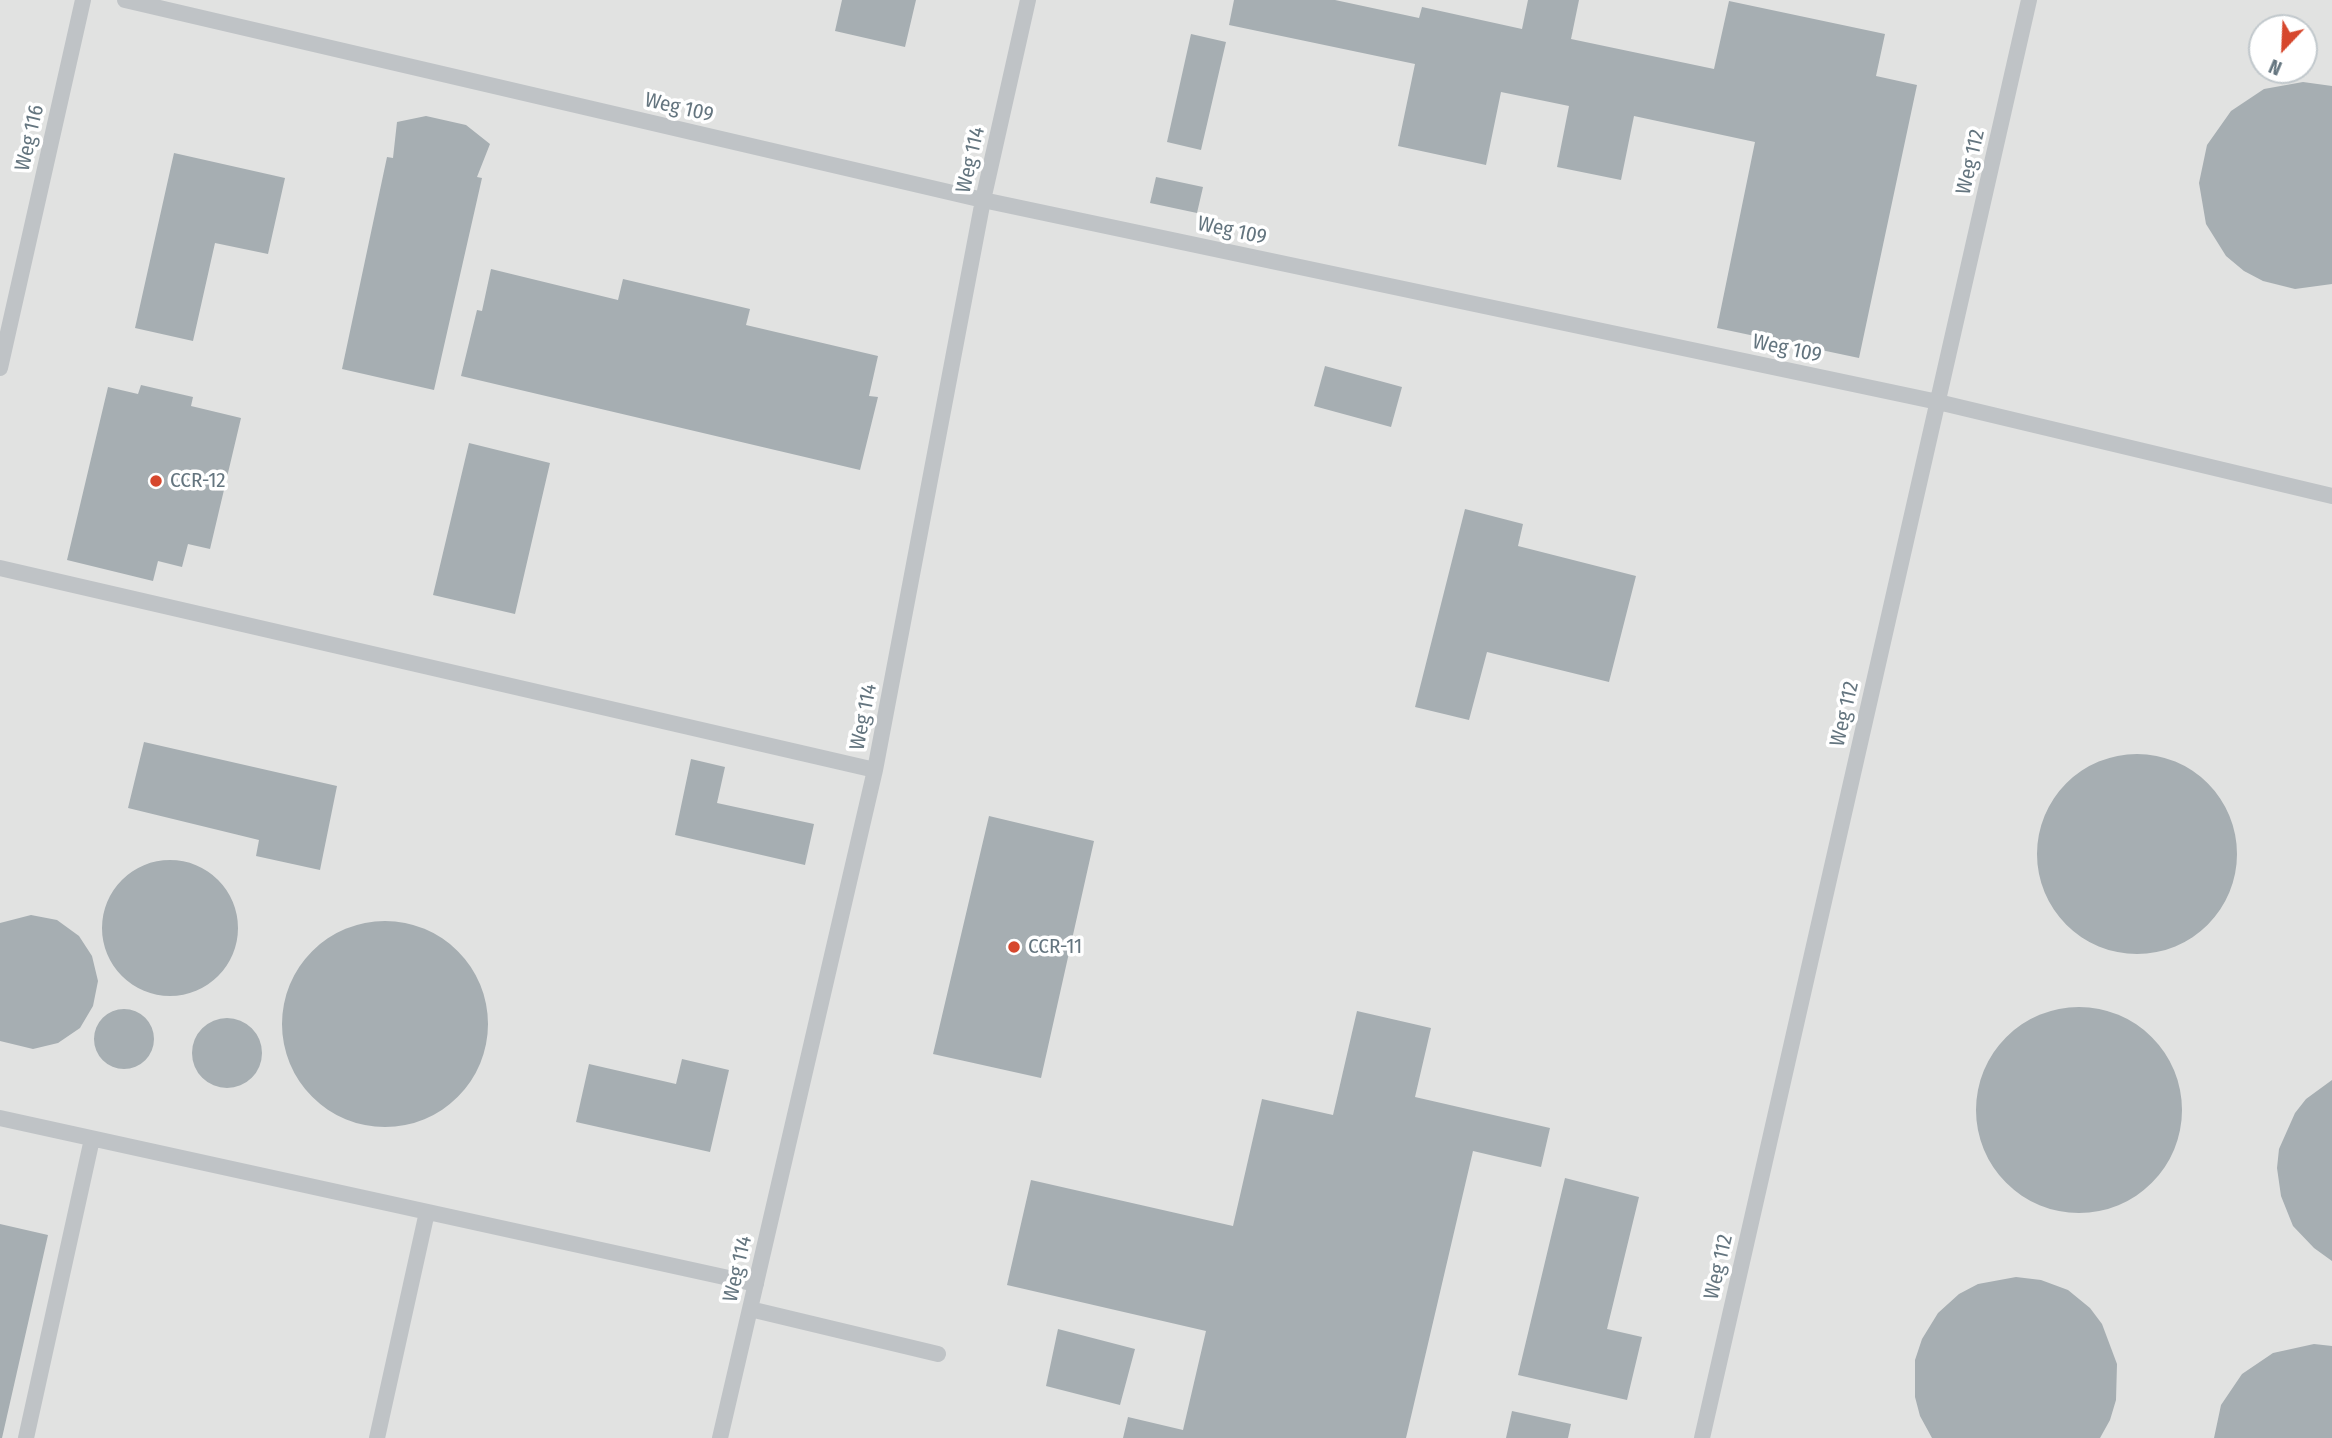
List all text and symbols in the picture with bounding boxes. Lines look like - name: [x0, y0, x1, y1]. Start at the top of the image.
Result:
- north arrow: [2248, 14, 2318, 84]
- text: N: [2266, 54, 2285, 80]
- street label: Weg 109: [642, 88, 716, 128]
- street label: Weg 116: [10, 102, 50, 174]
- street label: Weg 114: [951, 125, 991, 195]
- street label: Weg 112: [1951, 127, 1991, 197]
- street label: Weg 109: [1195, 211, 1269, 251]
- street label: Weg 109: [1750, 329, 1824, 369]
- place label: CCR-12: [170, 468, 226, 494]
- marker: CCR-12: [148, 473, 164, 489]
- street label: Weg 112: [1825, 679, 1865, 749]
- street label: Weg 114: [845, 682, 883, 752]
- place label: CCR-11: [1028, 934, 1082, 960]
- marker: CCR-11: [1006, 939, 1022, 955]
- street label: Weg 112: [1699, 1232, 1739, 1302]
- street label: Weg 114: [718, 1234, 758, 1304]

